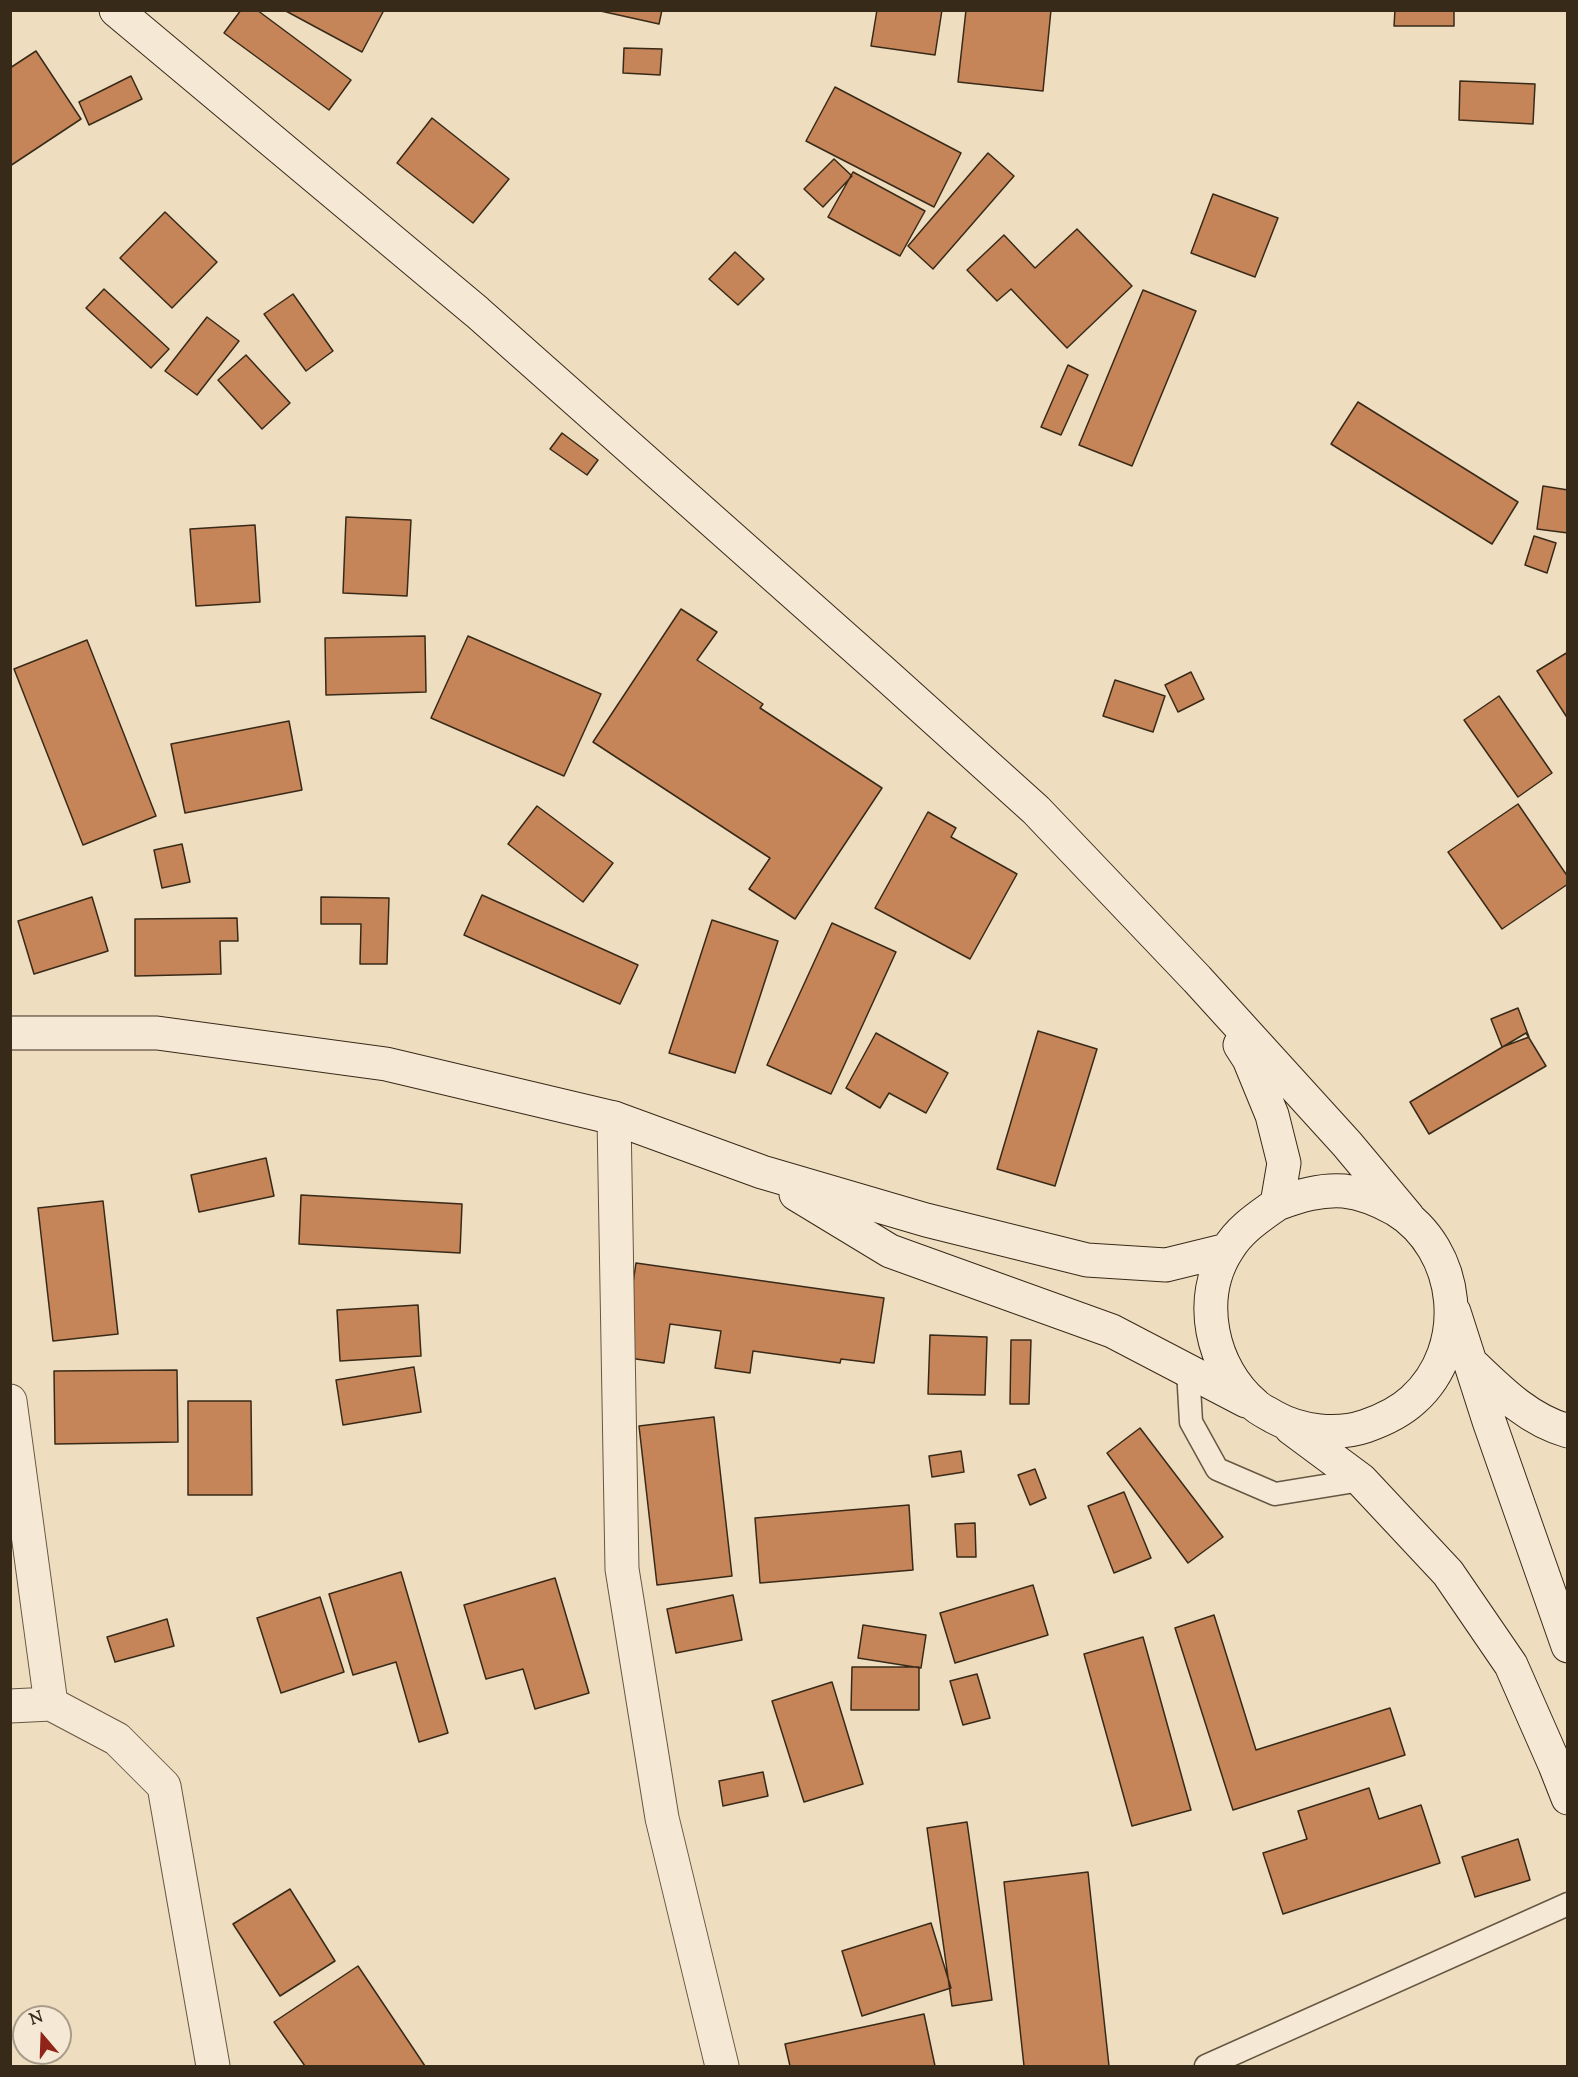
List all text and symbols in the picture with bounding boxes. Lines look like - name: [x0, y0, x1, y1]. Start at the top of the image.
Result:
- north arrow: [12, 2005, 72, 2065]
- text: N: [27, 2006, 46, 2032]

